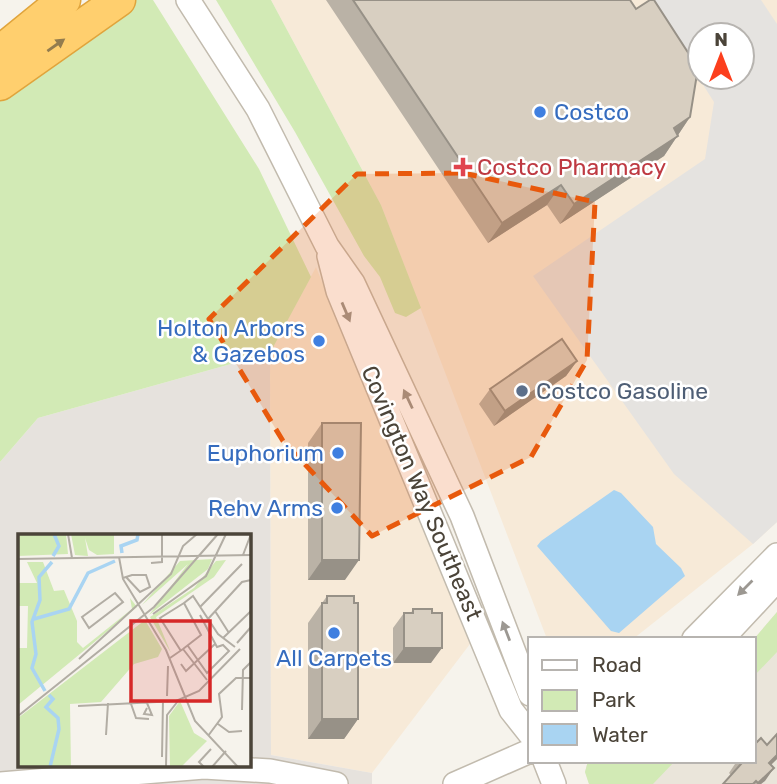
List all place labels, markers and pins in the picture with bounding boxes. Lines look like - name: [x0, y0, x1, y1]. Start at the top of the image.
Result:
- place label: Costco: [554, 98, 629, 126]
- marker: Costco: [532, 104, 548, 120]
- place label: Costco Pharmacy: [477, 153, 666, 181]
- marker: Costco Pharmacy: [455, 159, 471, 175]
- place label: Holton Arbors & Gazebos: [157, 314, 305, 368]
- marker: Holton Arbors & Gazebos: [311, 333, 327, 349]
- place label: Costco Gasoline: [536, 377, 708, 405]
- marker: Costco Gasoline: [514, 383, 530, 399]
- place label: Euphorium: [207, 439, 324, 467]
- marker: Euphorium: [330, 445, 346, 461]
- place label: Rehv Arms: [208, 494, 323, 522]
- marker: Rehv Arms: [329, 500, 345, 516]
- marker: All Carpets: [326, 625, 342, 641]
- place label: All Carpets: [276, 644, 392, 672]

